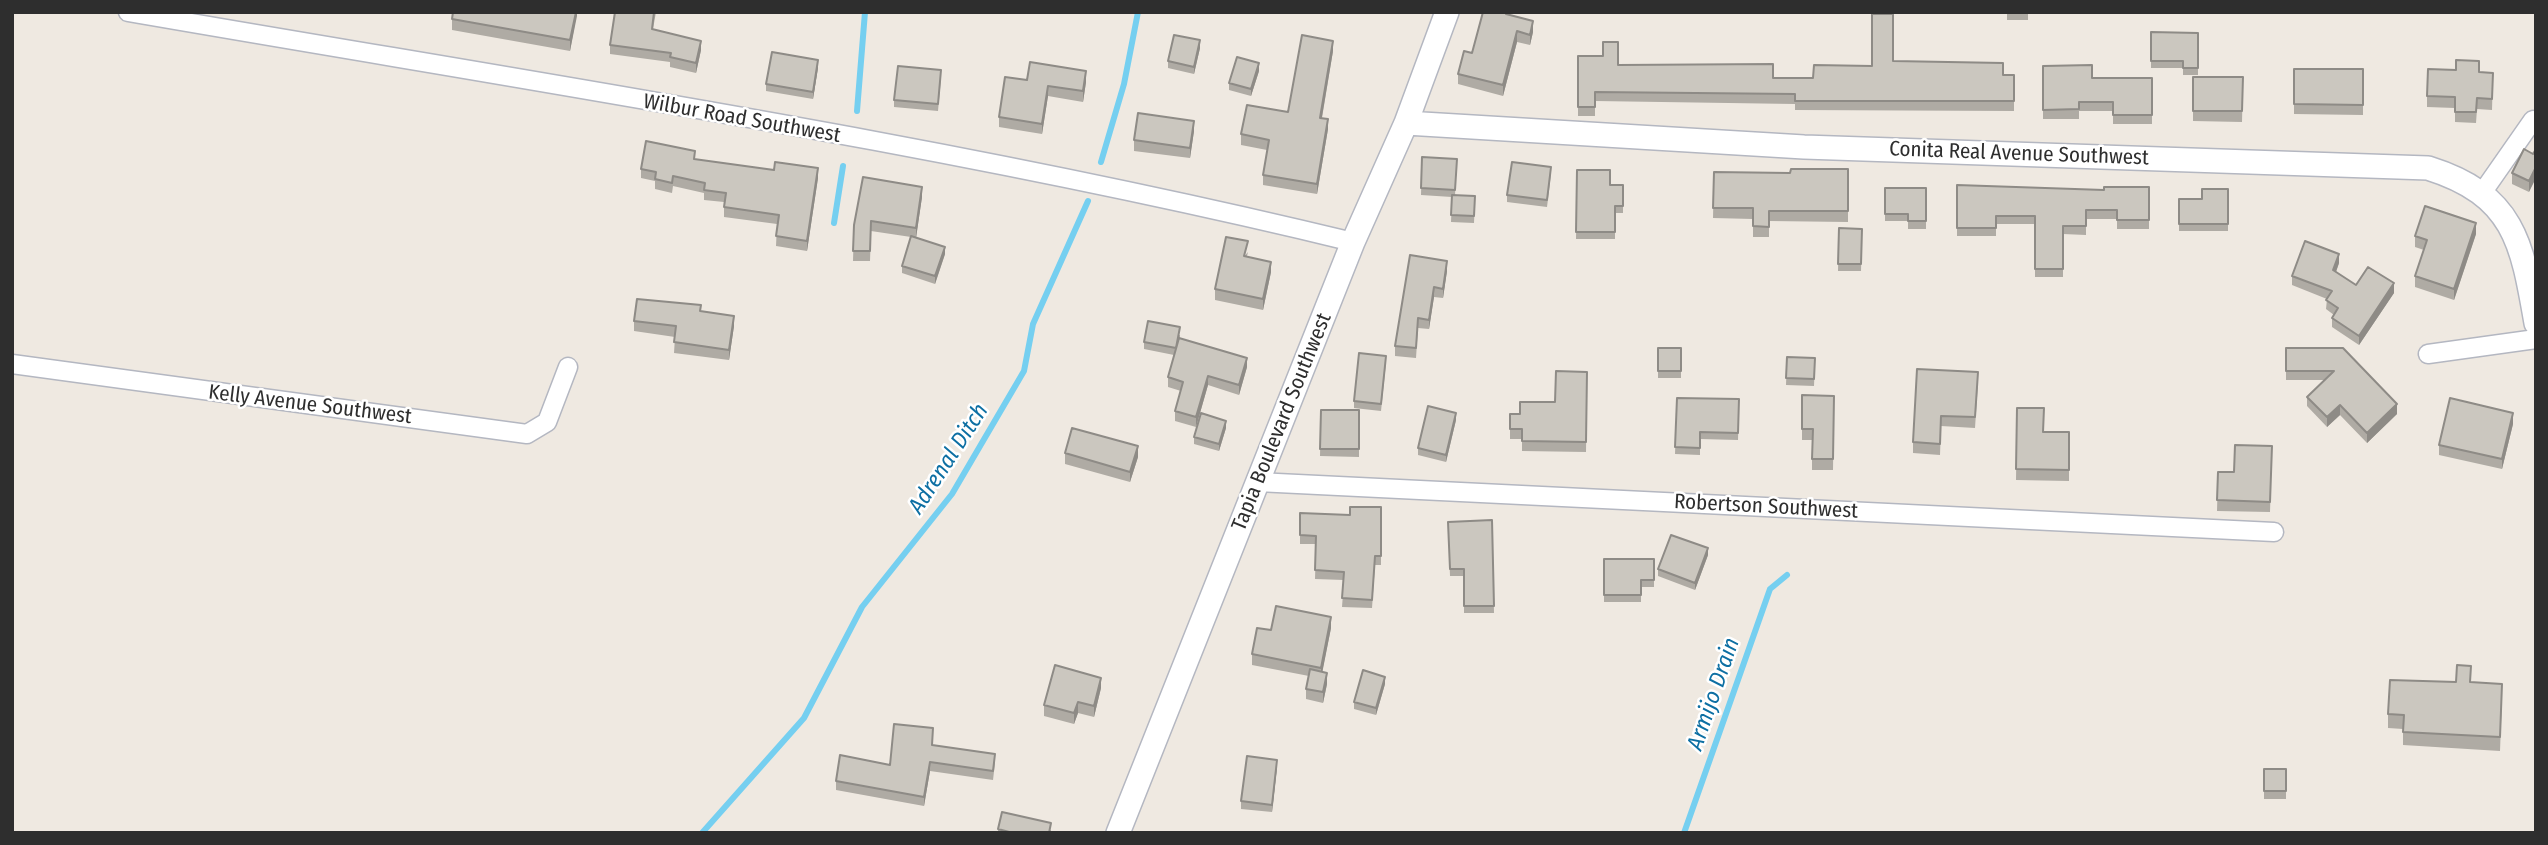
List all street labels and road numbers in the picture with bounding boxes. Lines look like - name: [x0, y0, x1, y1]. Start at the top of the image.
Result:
- street label: Wilbur Road Southwest: [641, 89, 843, 149]
- street label: Conita Real Avenue Southwest: [1889, 137, 2149, 171]
- street label: Tapia Boulevard Southwest: [1227, 309, 1337, 535]
- street label: Kelly Avenue Southwest: [207, 380, 413, 430]
- street label: Robertson Southwest: [1673, 490, 1859, 524]

